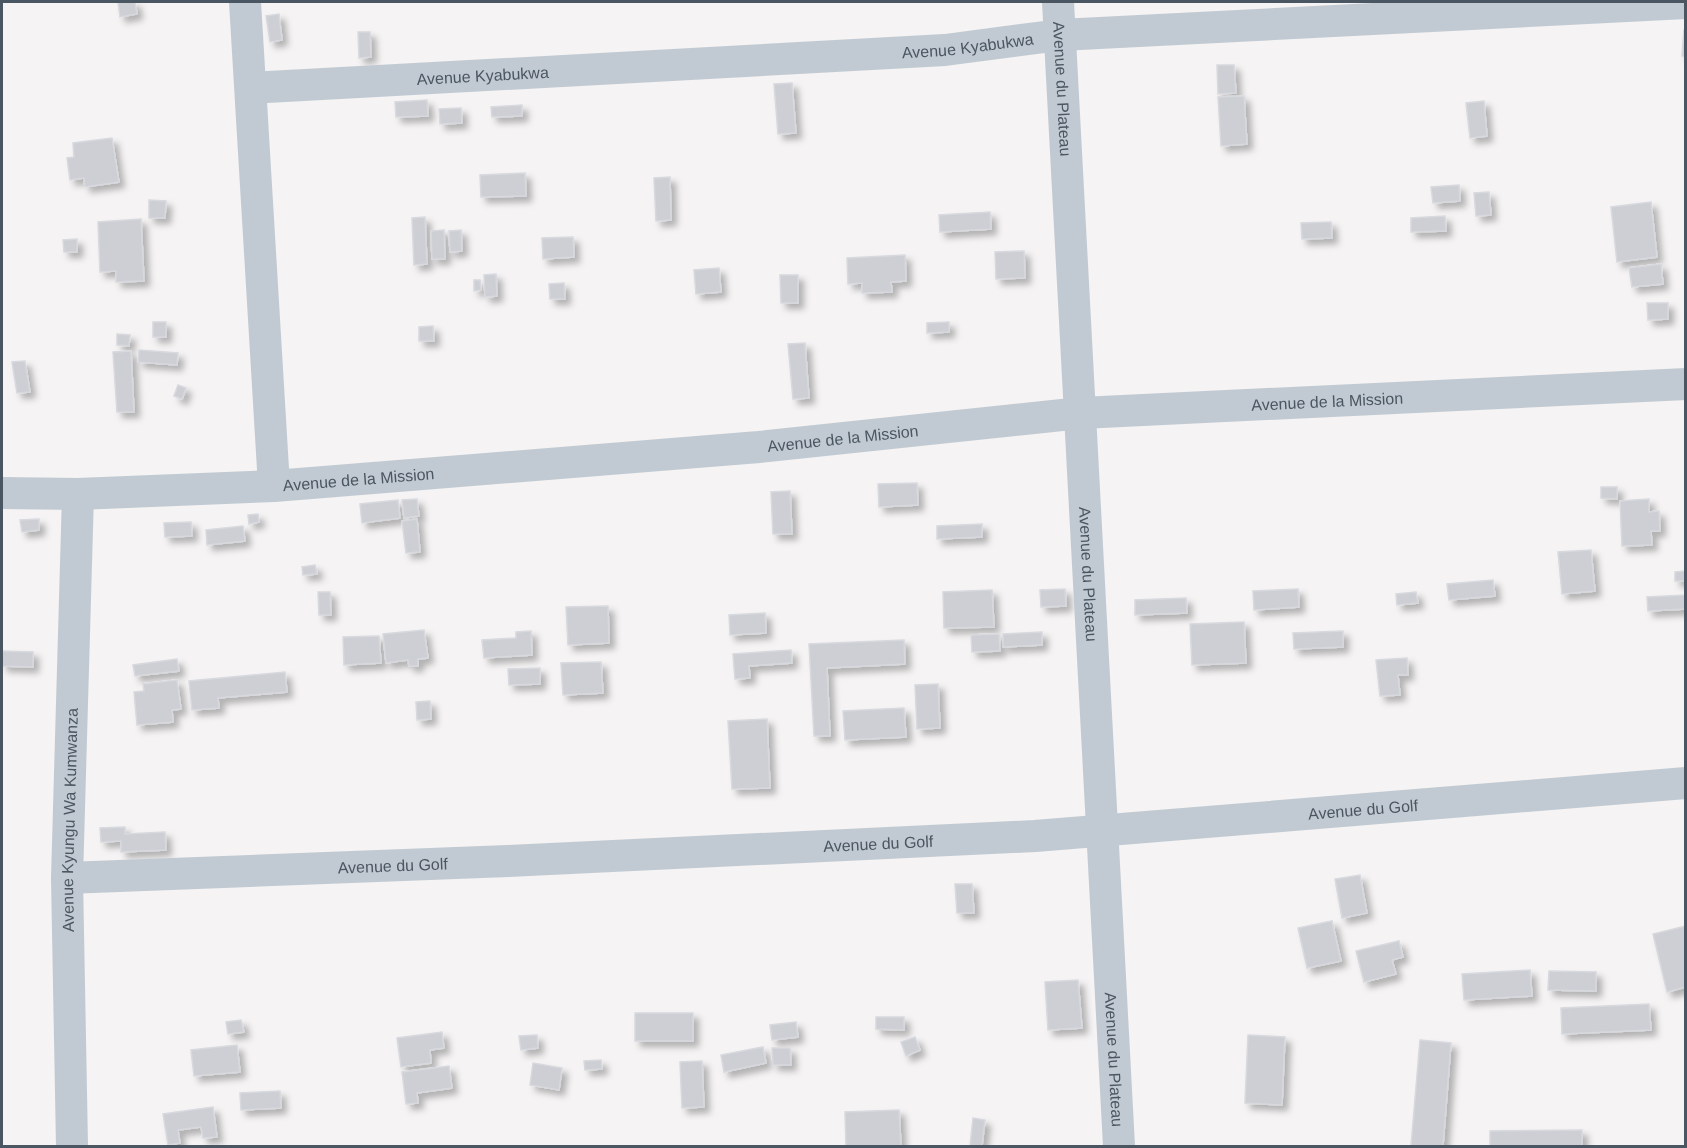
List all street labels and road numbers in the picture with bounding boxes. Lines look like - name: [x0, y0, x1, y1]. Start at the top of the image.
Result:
- street label: Avenue du Plateau: [1050, 21, 1074, 157]
- street label: Avenue Kyabukwa: [901, 31, 1035, 61]
- street label: Avenue Kyabukwa: [416, 64, 549, 88]
- street label: Avenue de la Mission: [1251, 390, 1403, 414]
- street label: Avenue de la Mission: [766, 422, 919, 455]
- street label: Avenue de la Mission: [282, 465, 435, 494]
- street label: Avenue du Plateau: [1076, 506, 1100, 642]
- street label: Avenue Kyungu Wa Kumwanza: [59, 708, 81, 932]
- street label: Avenue du Golf: [1307, 797, 1419, 823]
- street label: Avenue du Golf: [823, 833, 934, 855]
- street label: Avenue du Golf: [337, 855, 449, 877]
- street label: Avenue du Plateau: [1102, 992, 1126, 1127]

